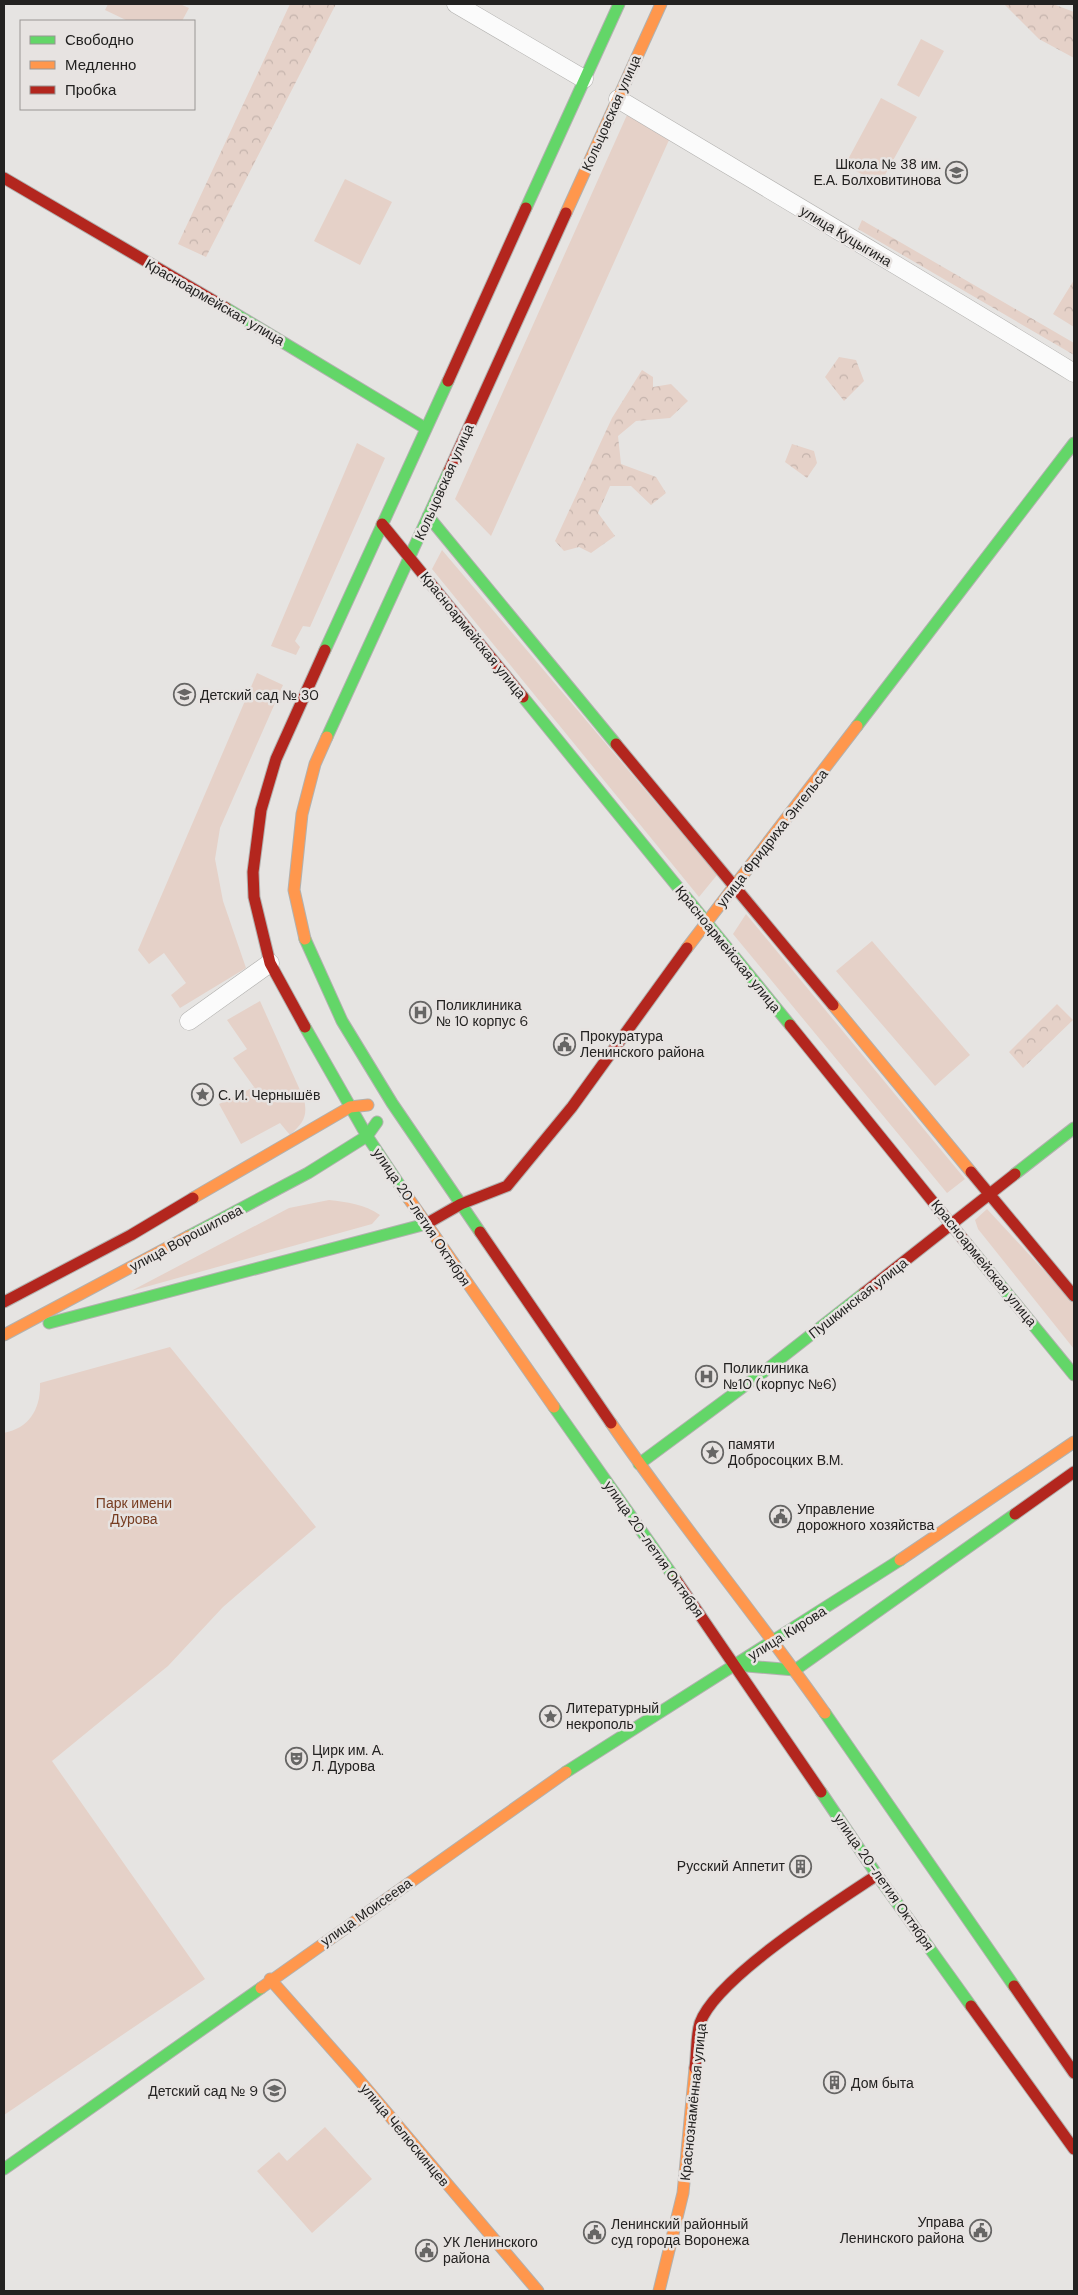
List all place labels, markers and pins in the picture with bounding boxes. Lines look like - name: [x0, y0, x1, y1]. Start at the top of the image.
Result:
- place label: Школа № 38 им. Е.А. Болховитинова: [814, 155, 941, 189]
- school or university icon: Школа № 38 им. Е.А. Болховитинова: [945, 160, 969, 184]
- school or university icon: Детский сад № 30: [172, 683, 196, 707]
- place label: Детский сад № 30: [200, 686, 319, 704]
- place label: Поликлиника № 10 корпус 6: [436, 996, 528, 1030]
- hospital icon: Поликлиника № 10 корпус 6: [408, 1001, 432, 1025]
- place label: Прокуратура Ленинского района: [580, 1027, 705, 1061]
- public building icon: Прокуратура Ленинского района: [552, 1032, 576, 1056]
- place icon: С. И. Чернышёв: [190, 1083, 214, 1107]
- place label: С. И. Чернышёв: [218, 1086, 320, 1104]
- place label: Поликлиника №10 (корпус №6): [723, 1359, 837, 1393]
- hospital icon: Поликлиника №10 (корпус №6): [695, 1364, 719, 1388]
- place label: памяти Добросоцких В.М.: [728, 1435, 843, 1469]
- place icon: памяти Добросоцких В.М.: [700, 1440, 724, 1464]
- place label: Управление дорожного хозяйства: [797, 1500, 935, 1534]
- public building icon: Управление дорожного хозяйства: [769, 1505, 793, 1529]
- place label: Литературный некрополь: [566, 1699, 659, 1733]
- place icon: Литературный некрополь: [538, 1704, 562, 1728]
- place label: Цирк им. А. Л. Дурова: [312, 1741, 384, 1775]
- theatre icon: Цирк им. А. Л. Дурова: [284, 1746, 308, 1770]
- building icon: Русский Аппетит: [789, 1854, 813, 1878]
- place label: Русский Аппетит: [677, 1857, 786, 1875]
- building icon: Дом быта: [823, 2071, 847, 2095]
- place label: Дом быта: [851, 2074, 914, 2092]
- school or university icon: Детский сад № 9: [262, 2079, 286, 2103]
- place label: Детский сад № 9: [148, 2082, 258, 2100]
- place label: Управа Ленинского района: [840, 2213, 964, 2247]
- place label: Ленинский районный суд города Воронежа: [611, 2215, 749, 2249]
- public building icon: Управа Ленинского района: [968, 2218, 992, 2242]
- public building icon: Ленинский районный суд города Воронежа: [583, 2220, 607, 2244]
- place label: УК Ленинского района: [443, 2233, 538, 2267]
- public building icon: УК Ленинского района: [415, 2238, 439, 2262]

